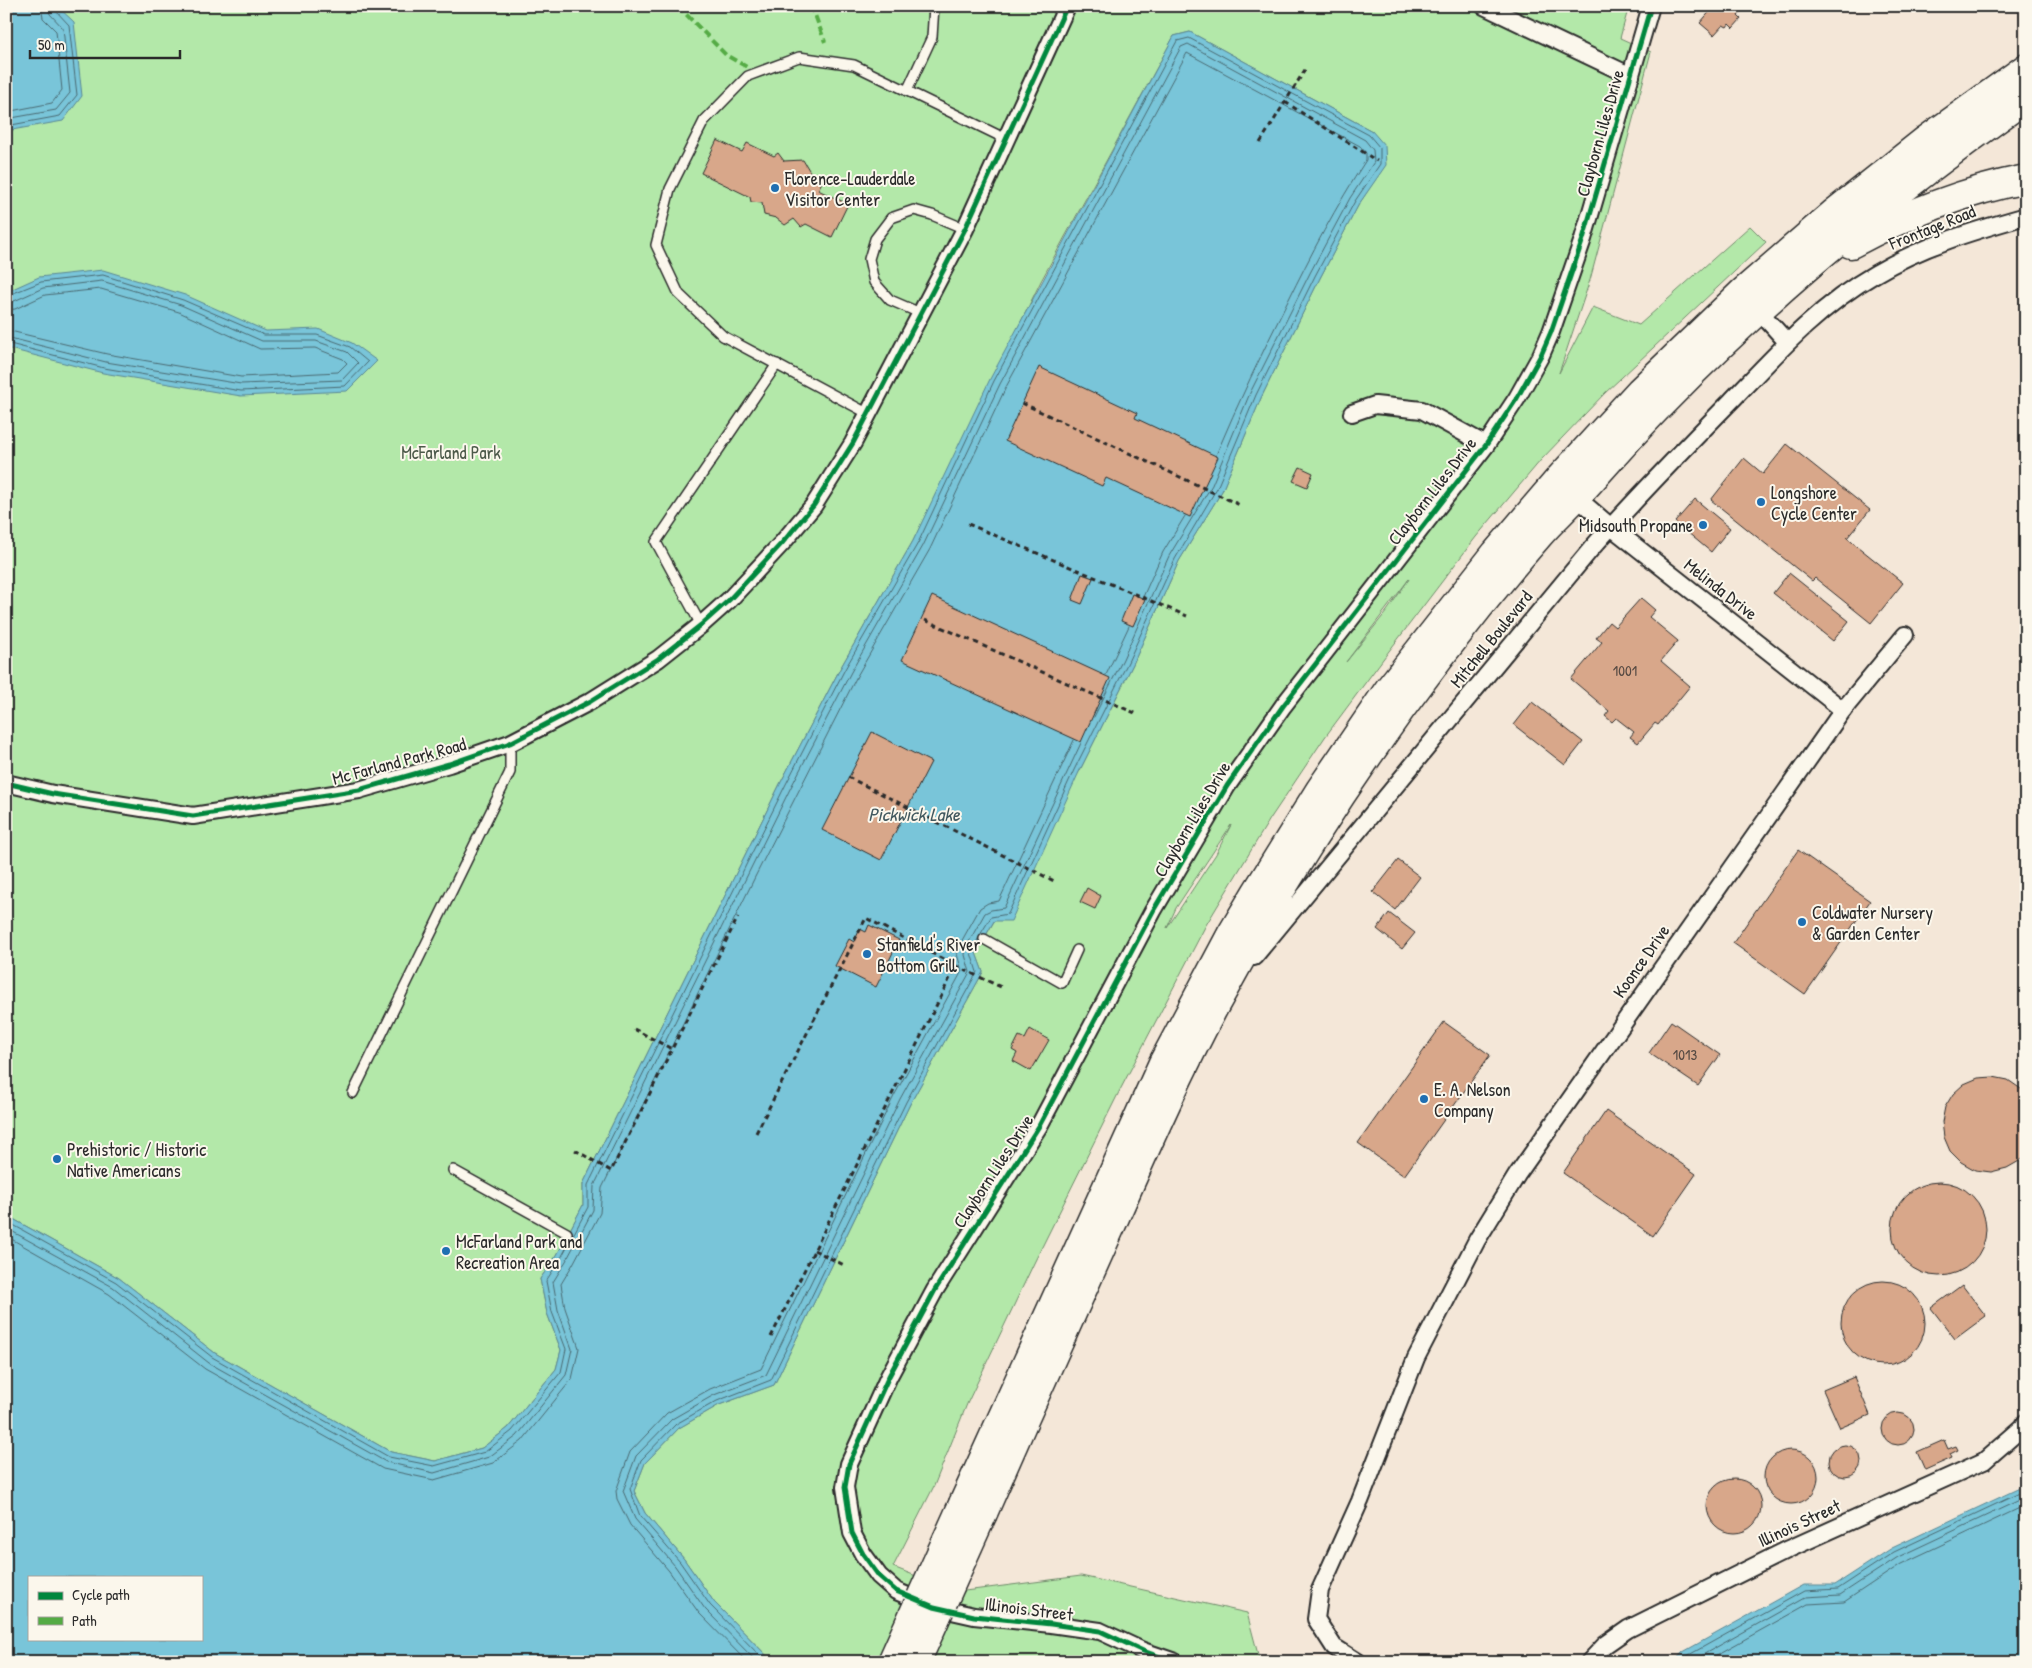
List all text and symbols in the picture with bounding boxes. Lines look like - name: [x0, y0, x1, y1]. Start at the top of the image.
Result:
- scale bar: [30, 28, 180, 60]
- text: 50 m: [38, 34, 65, 55]
- street label: Clayborn Liles Drive: [1570, 67, 1630, 199]
- place label: Florence-Lauderdale Visitor Center: [784, 166, 916, 212]
- marker: Florence-Lauderdale Visitor Center: [769, 182, 781, 194]
- street label: Frontage Road: [1884, 198, 1979, 256]
- street label: Clayborn Liles Drive: [1382, 432, 1482, 550]
- park label: McFarland Park: [401, 440, 501, 465]
- place label: Longshore Cycle Center: [1771, 480, 1857, 526]
- marker: Longshore Cycle Center: [1755, 496, 1767, 508]
- place label: Midsouth Propane: [1579, 513, 1693, 538]
- marker: Midsouth Propane: [1697, 519, 1709, 531]
- street label: Melinda Drive: [1679, 552, 1763, 626]
- street label: Mitchell Boulevard: [1444, 585, 1538, 693]
- house number: 1001: [1613, 660, 1637, 681]
- street label: Mc Farland Park Road: [329, 731, 469, 791]
- street label: Clayborn Liles Drive: [1148, 756, 1236, 882]
- water label: Pickwick Lake: [868, 801, 961, 827]
- place label: Coldwater Nursery & Garden Center: [1812, 900, 1933, 946]
- marker: Coldwater Nursery & Garden Center: [1796, 916, 1808, 928]
- street label: Koonce Drive: [1607, 919, 1675, 1003]
- place label: Stanfield's River Bottom Grill: [877, 932, 980, 978]
- marker: Stanfield's River Bottom Grill: [861, 948, 873, 960]
- house number: 1013: [1673, 1044, 1697, 1065]
- place label: E. A. Nelson Company: [1434, 1077, 1511, 1123]
- marker: E. A. Nelson Company: [1418, 1093, 1430, 1105]
- street label: Clayborn Liles Drive: [947, 1109, 1039, 1233]
- place label: Prehistoric / Historic Native Americans: [67, 1137, 206, 1183]
- marker: Prehistoric / Historic Native Americans: [51, 1153, 63, 1165]
- place label: McFarland Park and Recreation Area: [456, 1229, 582, 1275]
- marker: McFarland Park and Recreation Area: [440, 1245, 452, 1257]
- street label: Illinois Street: [1754, 1493, 1845, 1553]
- legend: [28, 1576, 202, 1640]
- text: Cycle path: [72, 1584, 130, 1605]
- street label: Illinois Street: [984, 1591, 1075, 1627]
- text: Path: [72, 1610, 97, 1631]

